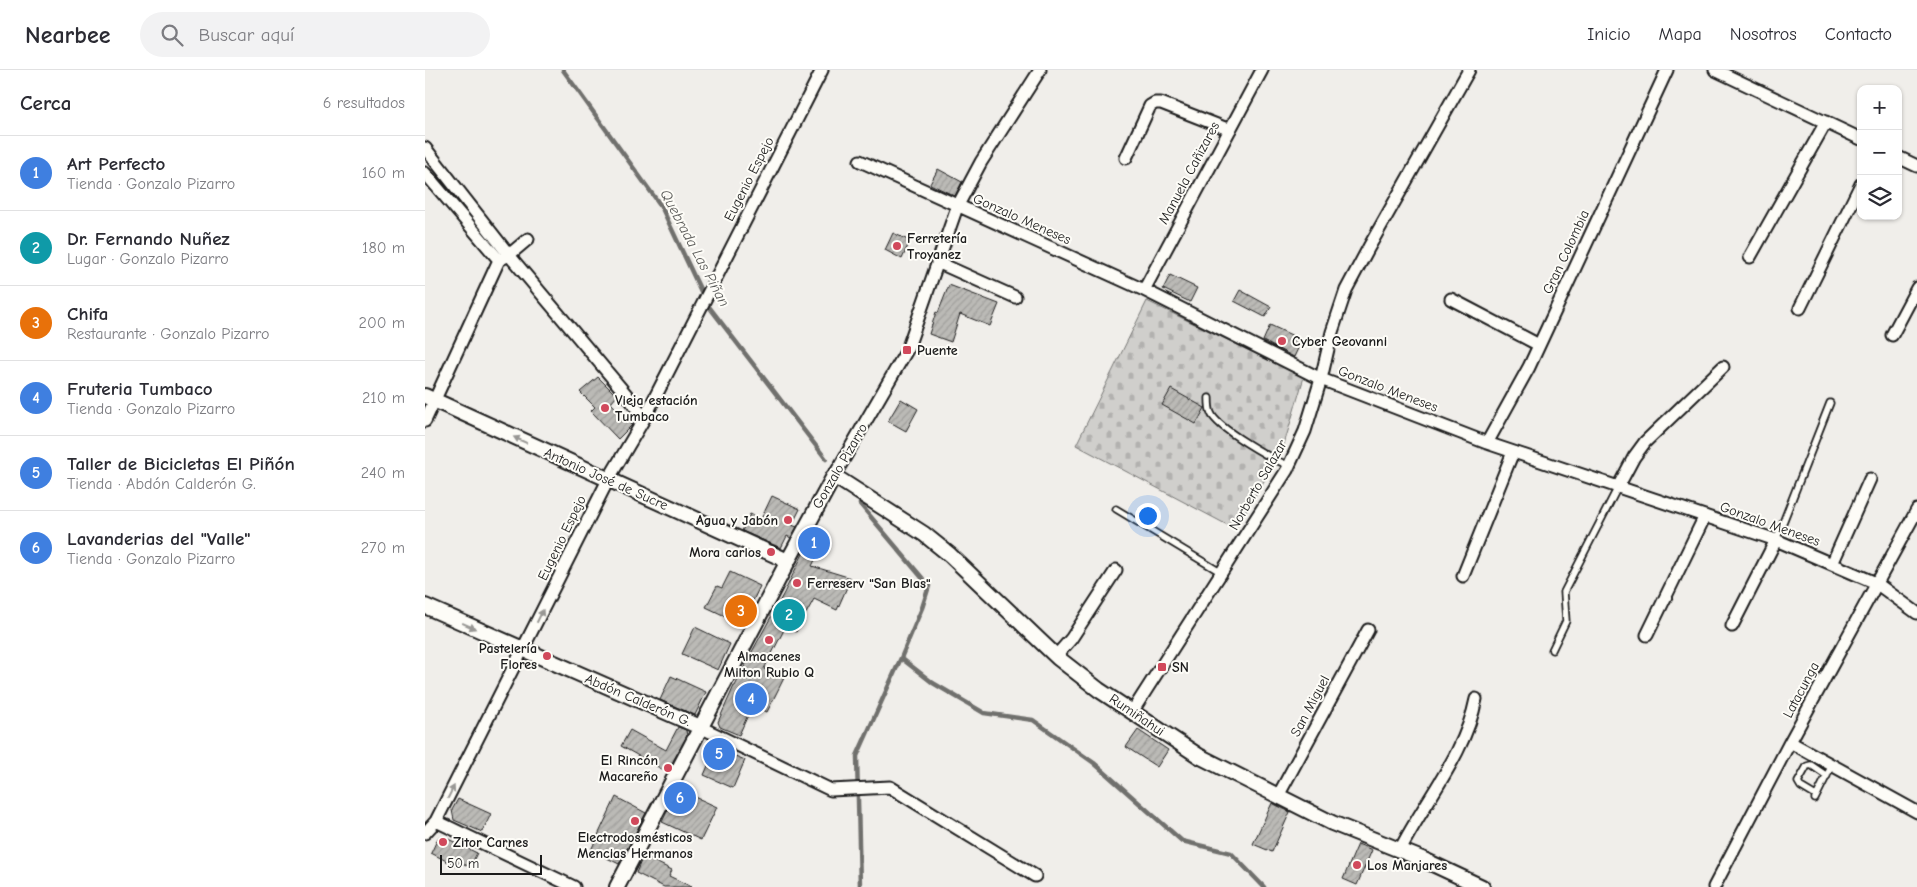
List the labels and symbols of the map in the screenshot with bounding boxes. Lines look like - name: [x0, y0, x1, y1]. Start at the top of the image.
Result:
- street label: Manuela Cañizares: [1155, 119, 1223, 227]
- street label: Eugenio Espejo: [720, 134, 778, 224]
- water label: Quebrada Las Piñan: [656, 186, 734, 310]
- street label: Gonzalo Meneses: [970, 190, 1074, 248]
- street label: Gran Colombia: [1539, 207, 1593, 297]
- place label: Ferretería Troyanez: [907, 230, 967, 263]
- marker: Ferretería Troyanez: [891, 240, 903, 252]
- place label: Cyber Geovanni: [1292, 333, 1387, 350]
- marker: Cyber Geovanni: [1276, 335, 1288, 347]
- place label: Puente: [917, 342, 958, 359]
- marker: Puente: [901, 344, 913, 356]
- street label: Gonzalo Meneses: [1336, 362, 1440, 416]
- place label: Vieja estación Tumbaco: [615, 392, 698, 425]
- marker: Vieja estación Tumbaco: [599, 402, 611, 414]
- street label: Gonzalo Pizarro: [809, 420, 871, 512]
- one-way arrow: [513, 435, 527, 443]
- street label: Norberto Salazar: [1225, 436, 1291, 533]
- street label: Antonio José de Sucre: [541, 444, 671, 514]
- street label: Eugenio Espejo: [534, 493, 590, 583]
- street label: Gonzalo Meneses: [1718, 498, 1823, 550]
- your location: [1135, 503, 1161, 529]
- place label: Agua y Jabón: [696, 512, 778, 529]
- marker: Agua y Jabón: [782, 514, 794, 526]
- pin: 1: [798, 524, 830, 562]
- place label: Mora carlos: [689, 544, 761, 561]
- marker: Mora carlos: [765, 546, 777, 558]
- place label: Ferreserv "San Blas": [807, 575, 931, 592]
- marker: Ferreserv "San Blas": [791, 577, 803, 589]
- pin: 3: [725, 592, 757, 630]
- pin: 2: [773, 596, 805, 634]
- one-way arrow: [537, 609, 545, 623]
- one-way arrow: [462, 623, 476, 631]
- marker: Almacenes Milton Rubio Q: [763, 634, 775, 646]
- place label: Pastelería Flores: [479, 640, 537, 673]
- place label: Almacenes Milton Rubio Q: [724, 648, 814, 681]
- marker: Pastelería Flores: [541, 650, 553, 662]
- place label: SN: [1172, 659, 1189, 676]
- street label: Latacunga: [1779, 659, 1823, 721]
- marker: SN: [1156, 661, 1168, 673]
- street label: Abdón Calderón G.: [583, 670, 693, 730]
- street label: San Miguel: [1287, 672, 1333, 740]
- pin: 4: [735, 680, 767, 718]
- street label: Rumiñahui: [1106, 690, 1168, 740]
- pin: 5: [703, 735, 735, 773]
- place label: El Rincón Macareño: [599, 752, 658, 785]
- marker: El Rincón Macareño: [662, 762, 674, 774]
- pin: 6: [664, 779, 696, 817]
- one-way arrow: [447, 785, 455, 799]
- marker: Electrodosmésticos Mencias Hermanos: [629, 815, 641, 827]
- place label: Electrodosmésticos Mencias Hermanos: [577, 829, 693, 862]
- place label: Zitor Carnes: [453, 834, 528, 851]
- marker: Zitor Carnes: [437, 836, 449, 848]
- scale bar: [440, 852, 543, 875]
- place label: Los Manjares: [1367, 857, 1447, 874]
- marker: Los Manjares: [1351, 859, 1363, 871]

